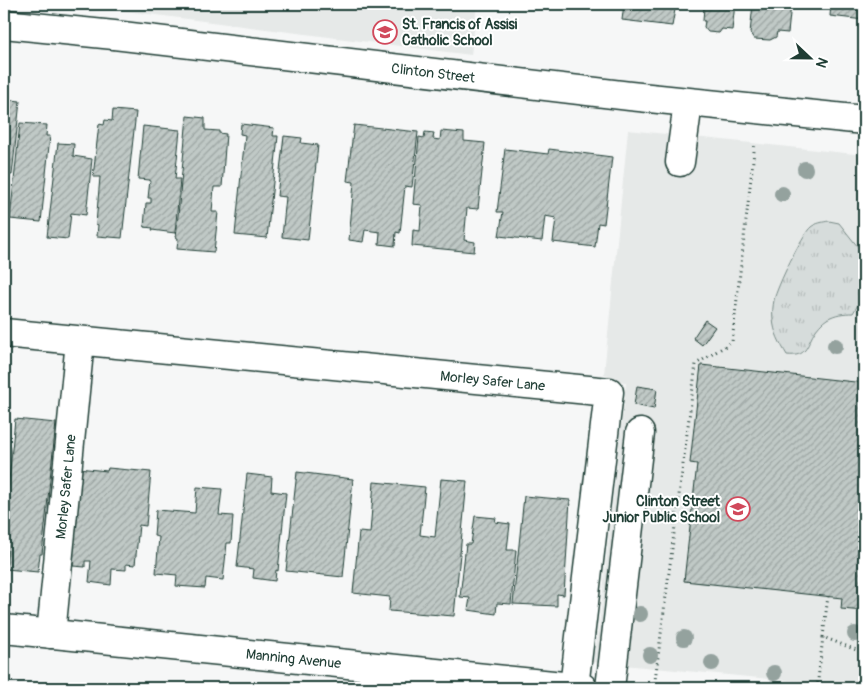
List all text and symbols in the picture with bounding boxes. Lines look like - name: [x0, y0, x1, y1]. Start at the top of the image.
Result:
- place label: St. Francis of Assisi Catholic School: [402, 16, 518, 49]
- school or university icon: St. Francis of Assisi Catholic School: [372, 19, 398, 45]
- north arrow: [786, 32, 836, 82]
- text: N: [812, 55, 831, 70]
- street label: Clinton Street: [390, 59, 476, 86]
- street label: Morley Safer Lane: [439, 367, 546, 394]
- street label: Morley Safer Lane: [52, 433, 79, 540]
- place label: Clinton Street Junior Public School: [602, 493, 720, 526]
- school or university icon: Clinton Street Junior Public School: [725, 496, 751, 522]
- street label: Manning Avenue: [245, 645, 342, 672]

